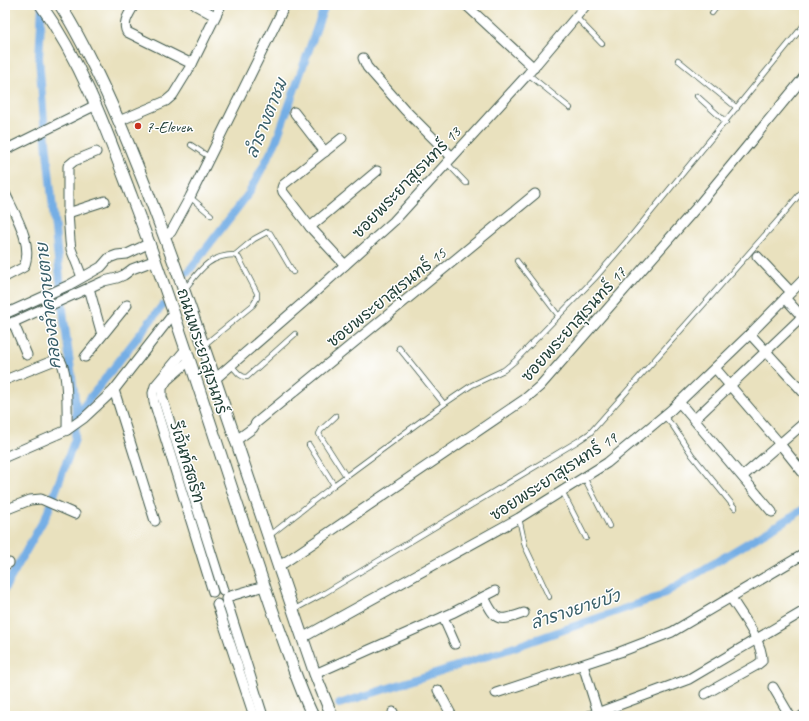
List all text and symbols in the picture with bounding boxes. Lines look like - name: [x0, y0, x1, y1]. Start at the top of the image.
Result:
- water label: ลำรางตาชม: [241, 74, 292, 161]
- place label: 7-Eleven: [146, 117, 193, 137]
- street label: ซอยพระยาสุเรนทร์ 13: [347, 120, 468, 244]
- marker: 7-Eleven: [133, 121, 143, 131]
- water label: คลองลำควายตาย: [31, 240, 66, 370]
- street label: ซอยพระยาสุเรนทร์ 15: [322, 242, 452, 353]
- street label: ซอยพระยาสุเรนทร์ 17: [516, 261, 633, 387]
- street label: ถนนพระยาสุเรนทร์: [170, 285, 234, 418]
- street label: รีเจ้นท์สตรีท: [165, 418, 211, 505]
- street label: ซอยพระยาสุเรนทร์ 19: [485, 426, 623, 527]
- water label: ลำรางยายบัว: [528, 585, 624, 634]

